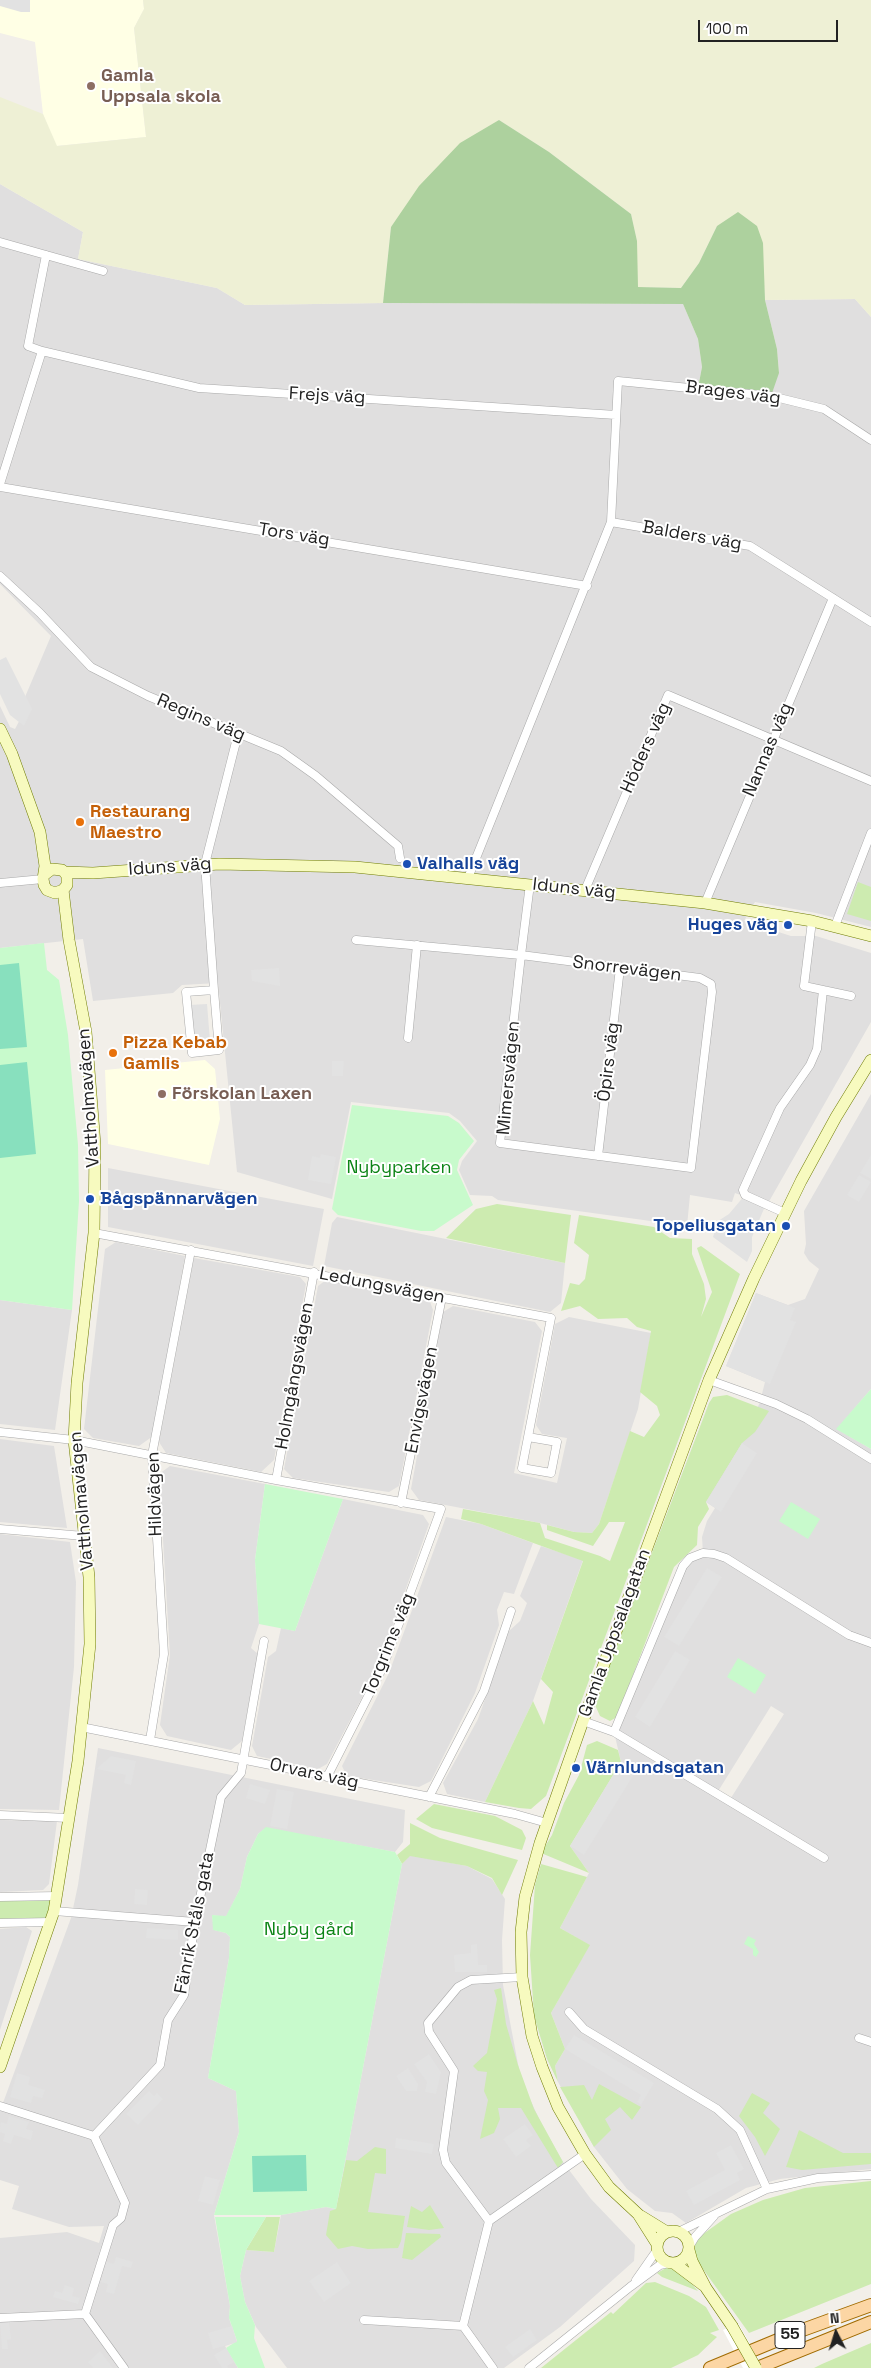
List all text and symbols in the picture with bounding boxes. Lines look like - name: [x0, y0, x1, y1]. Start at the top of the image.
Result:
- scale bar: [701, 10, 841, 42]
- text: 100 m: [706, 19, 748, 38]
- place label: Gamla Uppsala skola: [101, 65, 221, 108]
- marker: Gamla Uppsala skola: [85, 80, 97, 92]
- street label: Brages väg: [684, 376, 782, 410]
- street label: Frejs väg: [288, 383, 366, 409]
- street label: Balders väg: [641, 517, 743, 555]
- street label: Tors väg: [257, 519, 331, 551]
- street label: Regins väg: [153, 690, 249, 746]
- street label: Höders väg: [616, 699, 676, 797]
- street label: Nannas väg: [739, 700, 797, 800]
- place label: Restaurang Maestro: [90, 801, 190, 844]
- marker: Restaurang Maestro: [74, 816, 86, 828]
- street label: Iduns väg: [128, 853, 212, 881]
- place label: Valhalls väg: [417, 853, 519, 875]
- marker: Valhalls väg: [401, 858, 413, 870]
- street label: Iduns väg: [531, 874, 617, 904]
- place label: Huges väg: [688, 914, 778, 936]
- marker: Huges väg: [782, 919, 794, 931]
- street label: Snorrevägen: [571, 952, 683, 986]
- street label: Mimersvägen: [493, 1020, 525, 1136]
- street label: Öpirs väg: [593, 1021, 625, 1103]
- street label: Vattholmavägen: [73, 1028, 105, 1168]
- place label: Pizza Kebab Gamlis: [123, 1032, 227, 1074]
- marker: Pizza Kebab Gamlis: [107, 1047, 119, 1059]
- place label: Förskolan Laxen: [172, 1083, 312, 1105]
- marker: Förskolan Laxen: [156, 1088, 168, 1100]
- park label: Nybyparken: [346, 1157, 452, 1179]
- place label: Bågspännarvägen: [100, 1188, 258, 1210]
- marker: Bågspännarvägen: [84, 1193, 96, 1205]
- place label: Topeliusgatan: [653, 1215, 776, 1237]
- marker: Topeliusgatan: [780, 1220, 792, 1232]
- street label: Ledungsvägen: [317, 1263, 447, 1309]
- street label: Holmgångsvägen: [271, 1301, 319, 1451]
- street label: Envigsvägen: [401, 1345, 443, 1455]
- street label: Vattholmavägen: [65, 1431, 99, 1571]
- street label: Hildvägen: [143, 1451, 167, 1537]
- street label: Gamla Uppsalagatan: [574, 1546, 656, 1720]
- street label: Torgrims väg: [358, 1590, 420, 1700]
- street label: Orvars väg: [268, 1754, 360, 1794]
- place label: Värnlundsgatan: [586, 1757, 724, 1779]
- marker: Värnlundsgatan: [570, 1762, 582, 1774]
- street label: Fänrik Ståls gata: [171, 1850, 219, 1996]
- park label: Nyby gård: [264, 1919, 354, 1941]
- north arrow: [811, 2308, 861, 2358]
- text: N: [829, 2309, 840, 2327]
- road number: 55: [775, 2322, 805, 2348]

